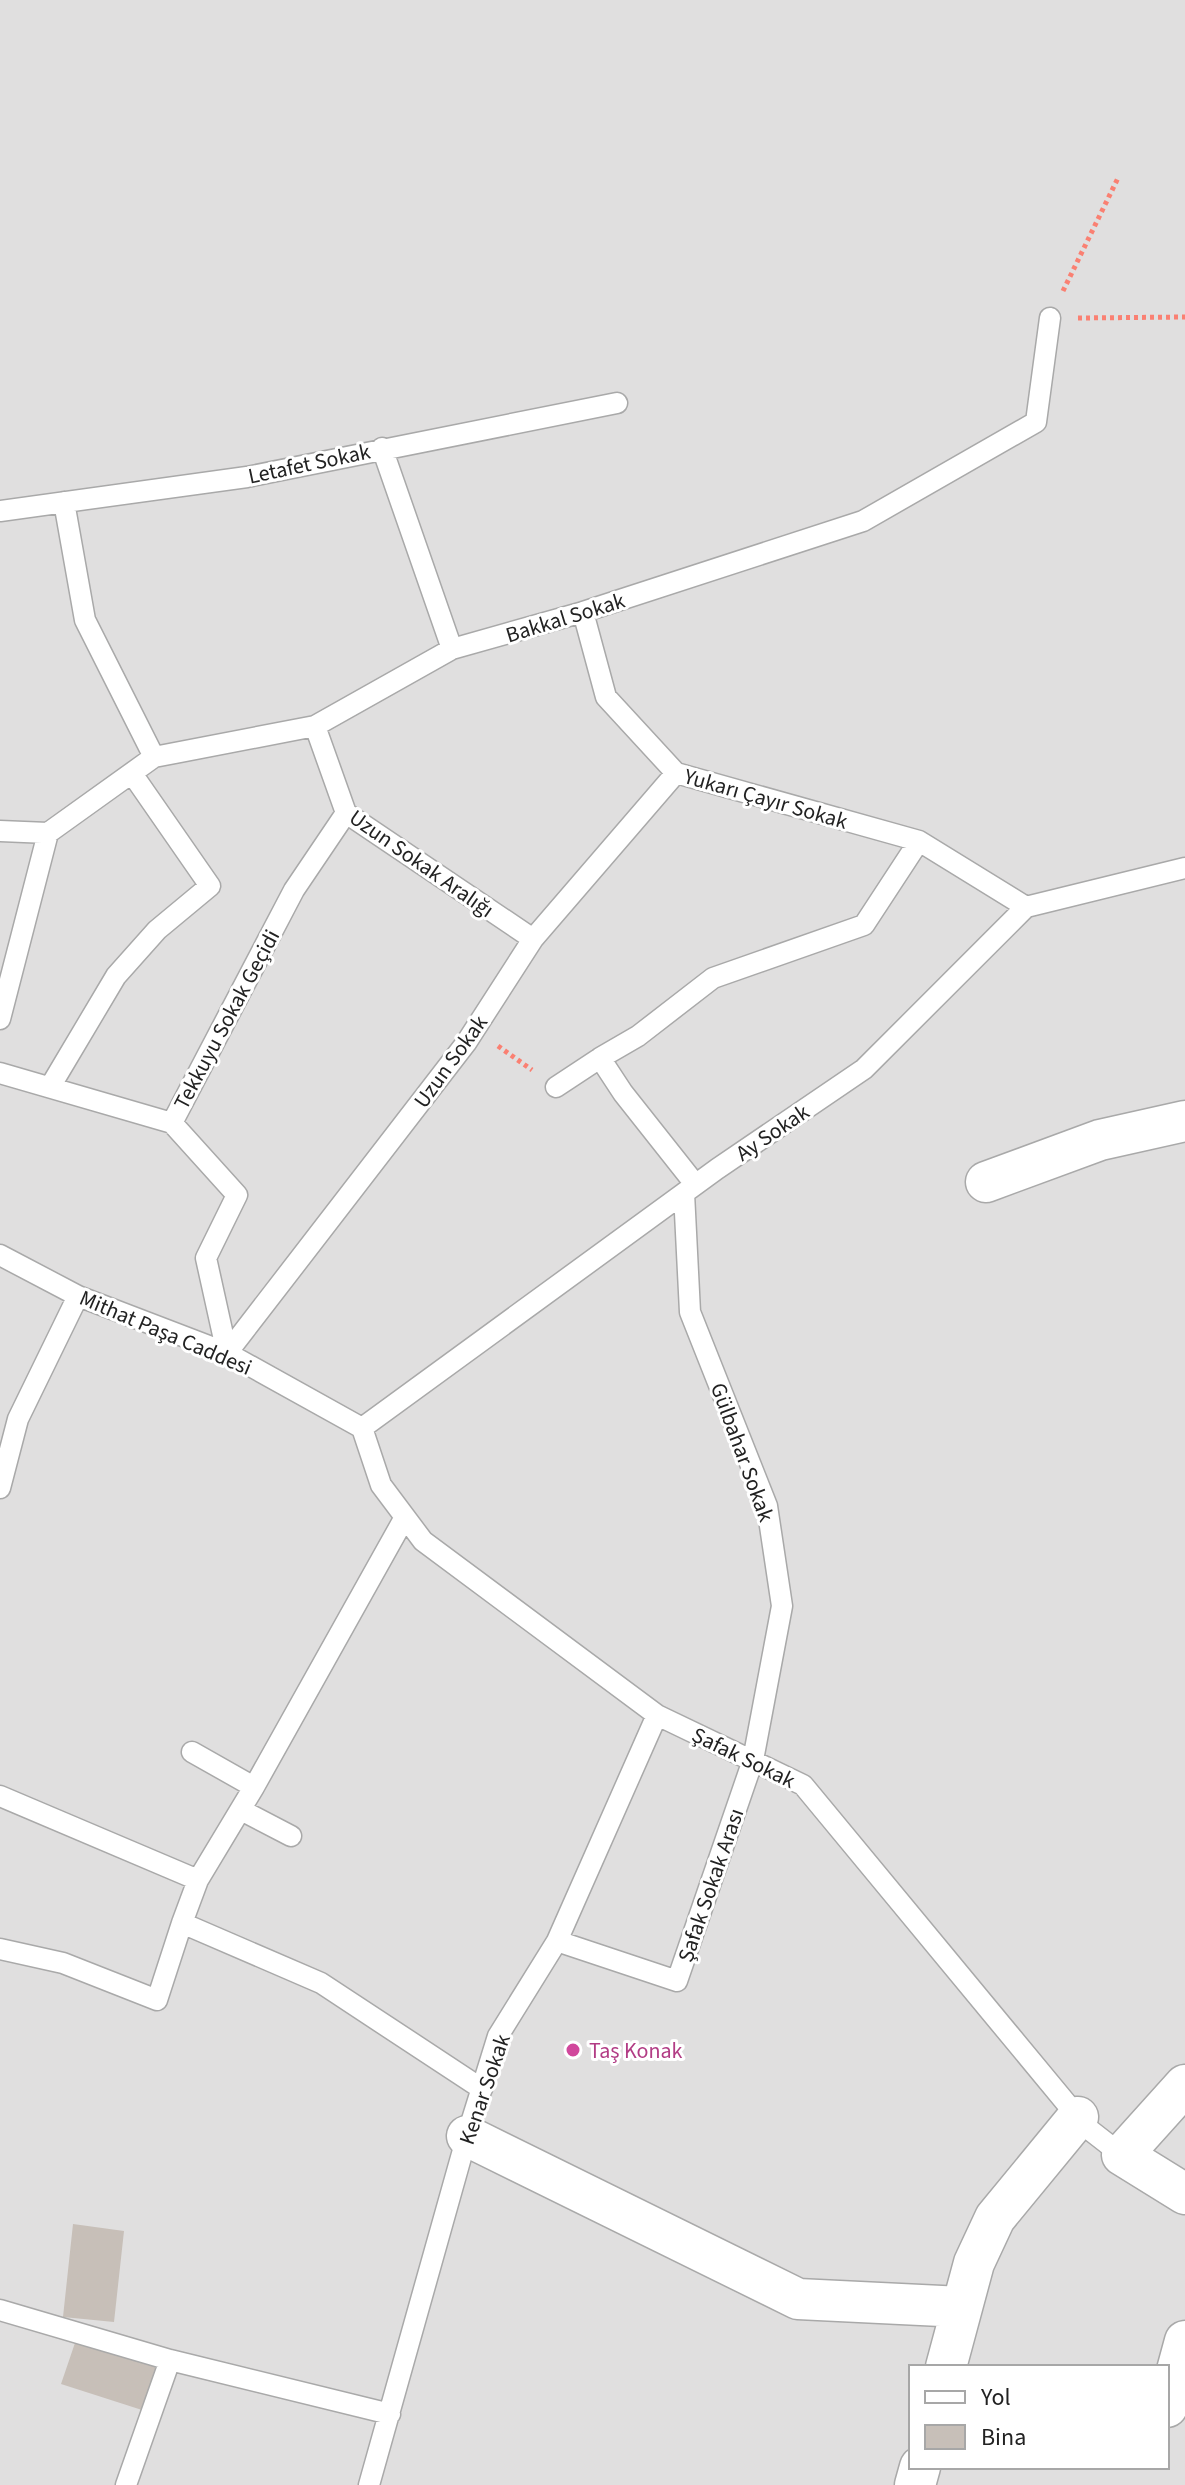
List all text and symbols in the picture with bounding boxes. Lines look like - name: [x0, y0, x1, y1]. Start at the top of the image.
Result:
- street label: Letafet Sokak: [245, 435, 373, 493]
- street label: Bakkal Sokak: [502, 585, 629, 651]
- street label: Yukarı Çayır Sokak: [679, 760, 851, 838]
- street label: Uzun Sokak Aralığı: [343, 802, 500, 926]
- street label: Tekkuyu Sokak Geçidi: [166, 924, 288, 1115]
- street label: Uzun Sokak: [406, 1008, 496, 1115]
- street label: Ay Sokak: [729, 1096, 816, 1169]
- street label: Mithat Paşa Caddesi: [75, 1282, 257, 1384]
- street label: Gülbahar Sokak: [702, 1378, 782, 1526]
- street label: Şafak Sokak: [686, 1719, 801, 1797]
- street label: Şafak Sokak Arası: [670, 1804, 752, 1967]
- street label: Kenar Sokak: [451, 2030, 519, 2149]
- place label: Taş Konak: [589, 2035, 683, 2067]
- marker: Taş Konak: [564, 2041, 582, 2059]
- legend: [909, 2365, 1169, 2469]
- text: Yol: [980, 2380, 1011, 2415]
- text: Bina: [981, 2420, 1026, 2455]

